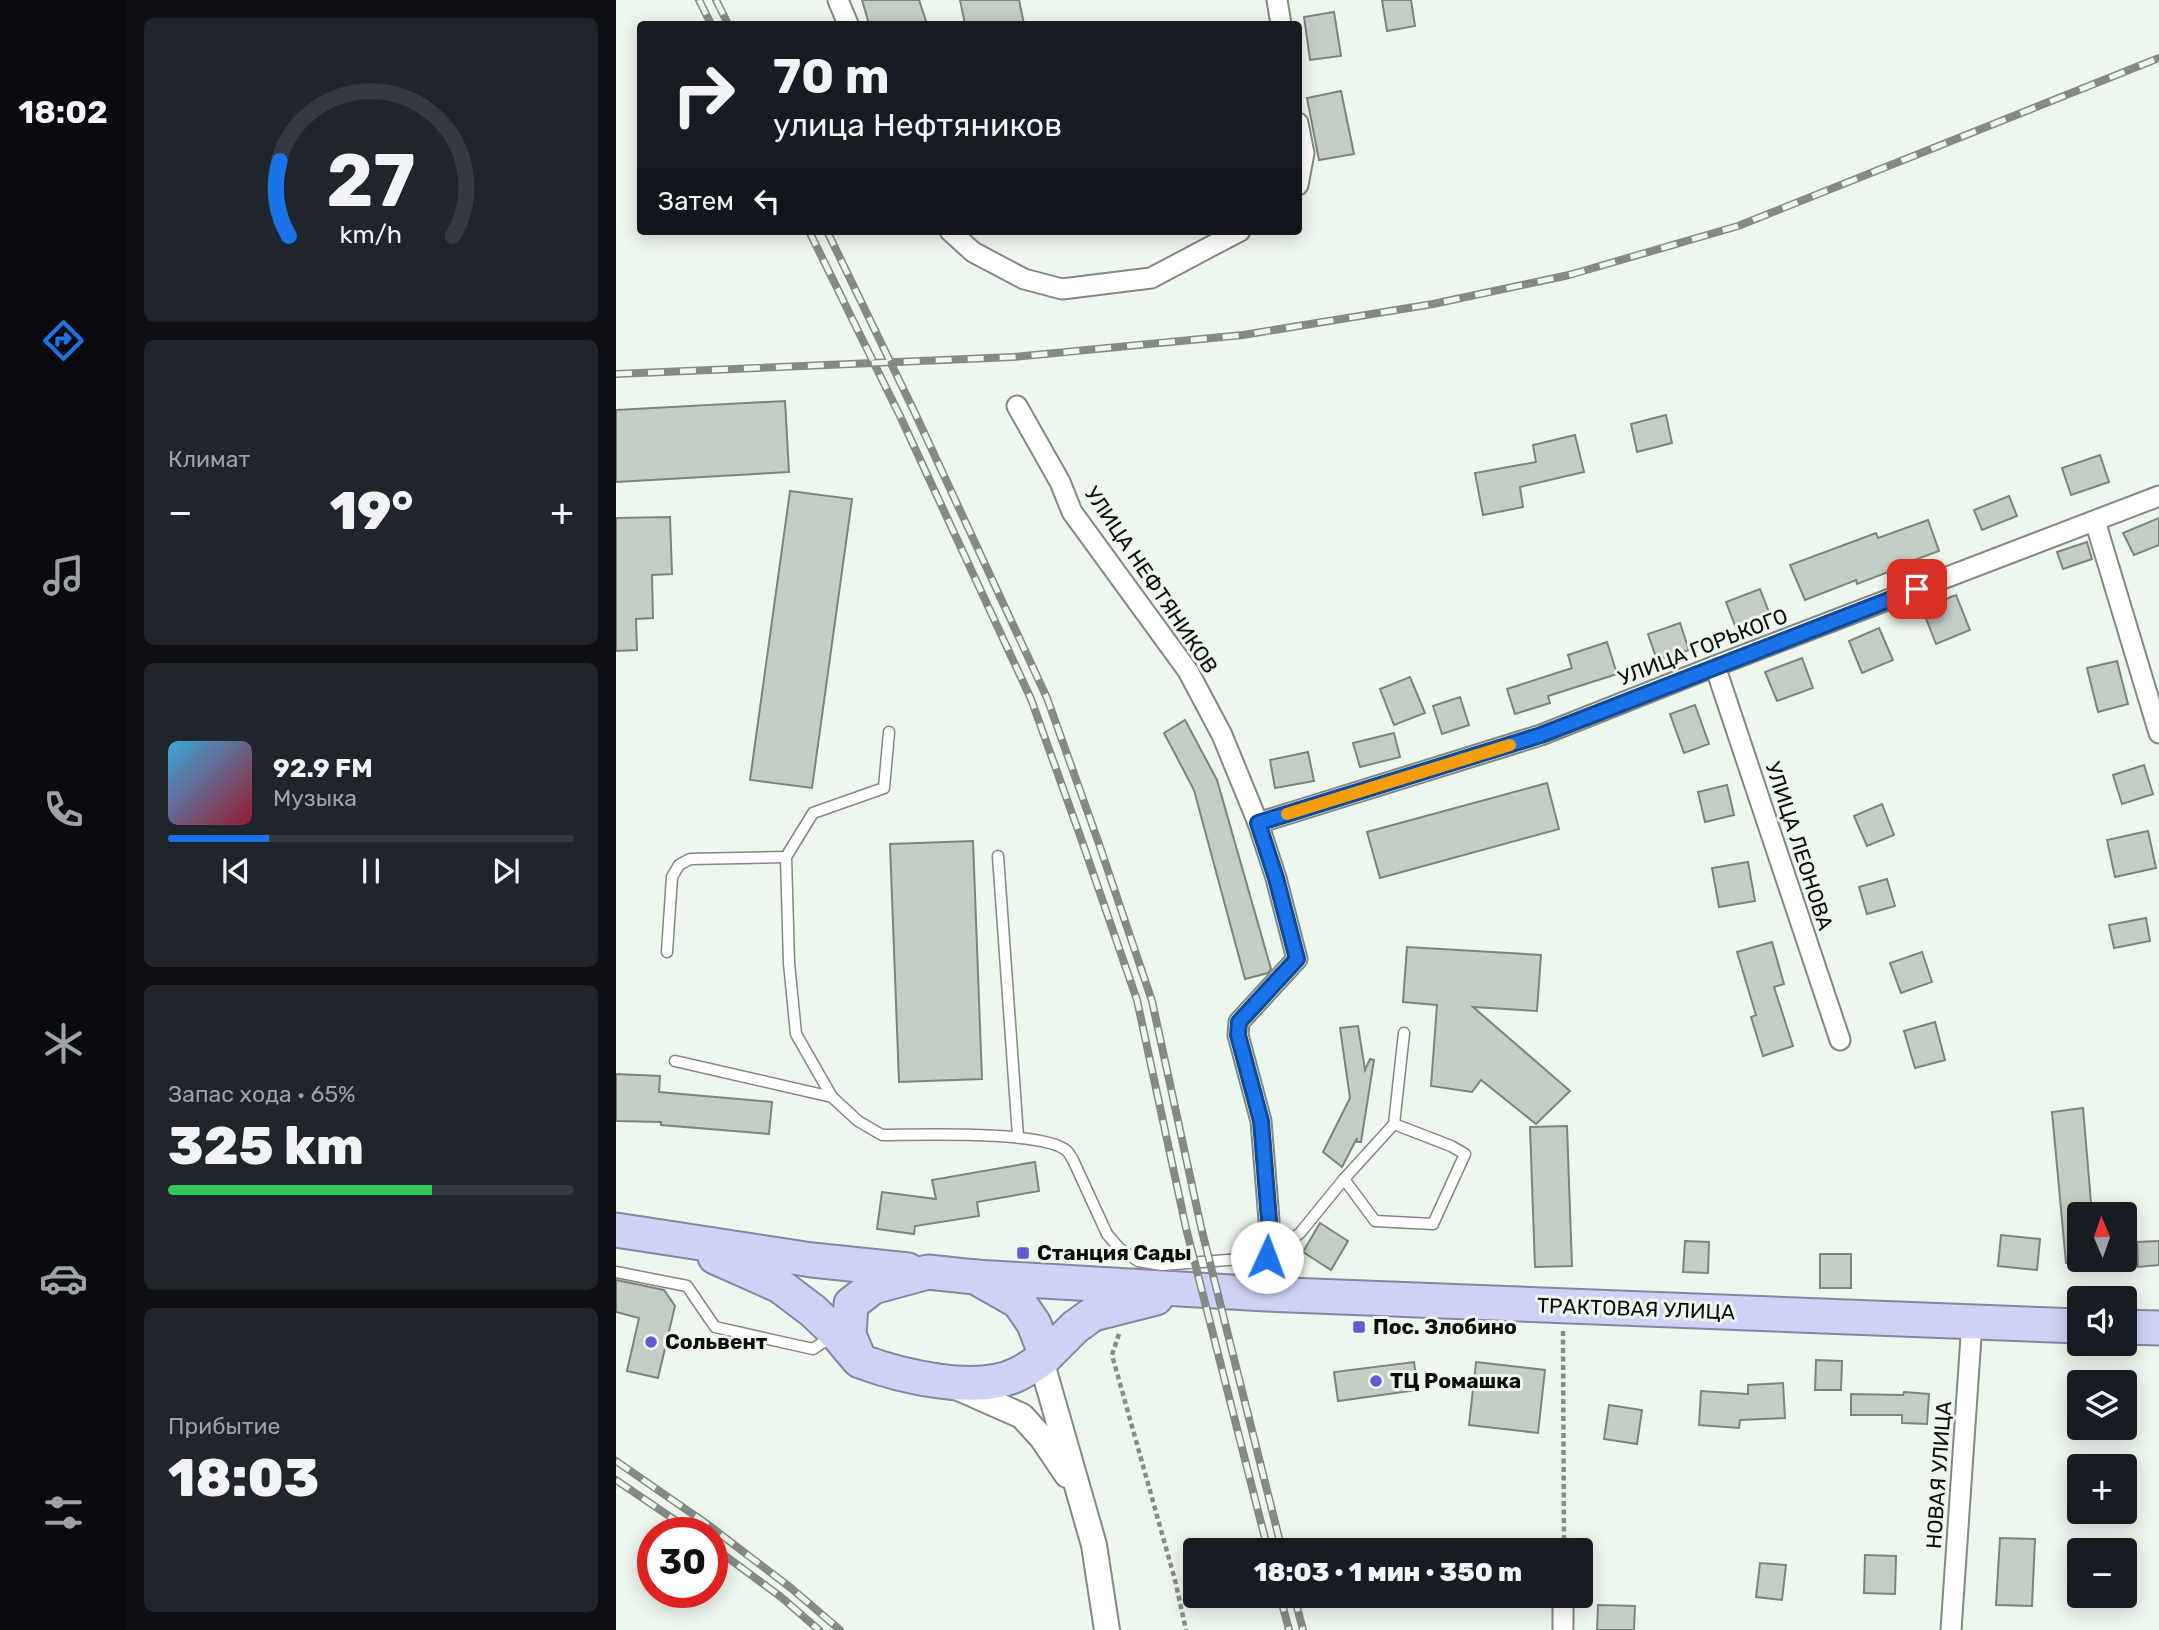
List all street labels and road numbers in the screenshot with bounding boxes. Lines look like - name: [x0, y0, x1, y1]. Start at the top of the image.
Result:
- street label: УЛИЦА НЕФТЯНИКОВ: [1080, 482, 1223, 678]
- street label: УЛИЦА ГОРЬКОГО: [1614, 603, 1791, 690]
- street label: УЛИЦА ЛЕОНОВА: [1760, 758, 1839, 933]
- street label: ТРАКТОВАЯ УЛИЦА: [1537, 1293, 1736, 1324]
- street label: НОВАЯ УЛИЦА: [1921, 1400, 1956, 1550]

